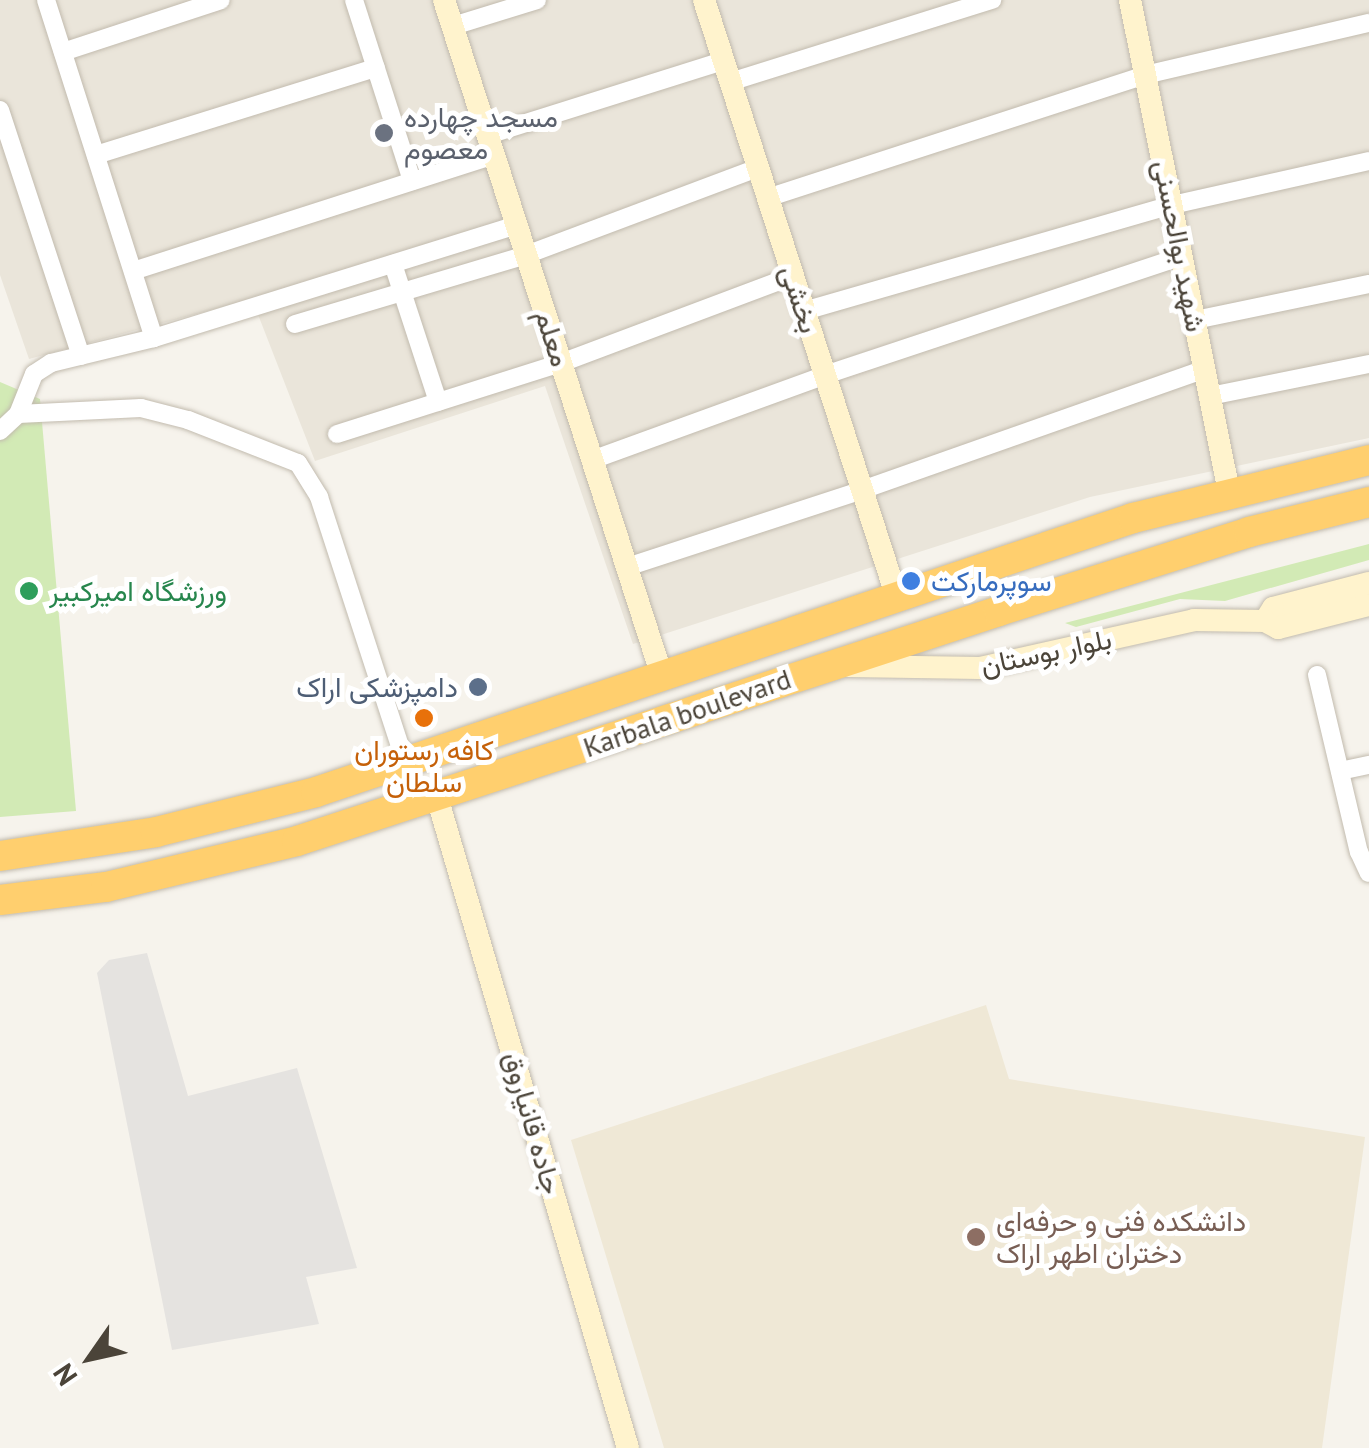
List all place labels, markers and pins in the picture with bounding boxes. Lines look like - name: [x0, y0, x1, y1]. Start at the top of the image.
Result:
- place label: مسجد چهارده معصوم: [404, 100, 558, 166]
- marker: مسجد چهارده معصوم: [373, 122, 395, 144]
- place label: سوپرمارکت: [931, 564, 1052, 598]
- marker: سوپرمارکت: [900, 570, 922, 592]
- place label: ورزشگاه امیرکبیر: [49, 574, 227, 608]
- marker: ورزشگاه امیرکبیر: [18, 580, 40, 602]
- place label: دامپزشکی اراک: [296, 670, 458, 704]
- marker: دامپزشکی اراک: [467, 676, 489, 698]
- marker: کافه رستوران سلطان: [413, 707, 435, 729]
- place label: کافه رستوران سلطان: [354, 733, 494, 799]
- place label: دانشکده فنی و حرفه‌ای دختران اطهر اراک: [996, 1204, 1246, 1270]
- marker: دانشکده فنی و حرفه‌ای دختران اطهر اراک: [965, 1226, 987, 1248]

